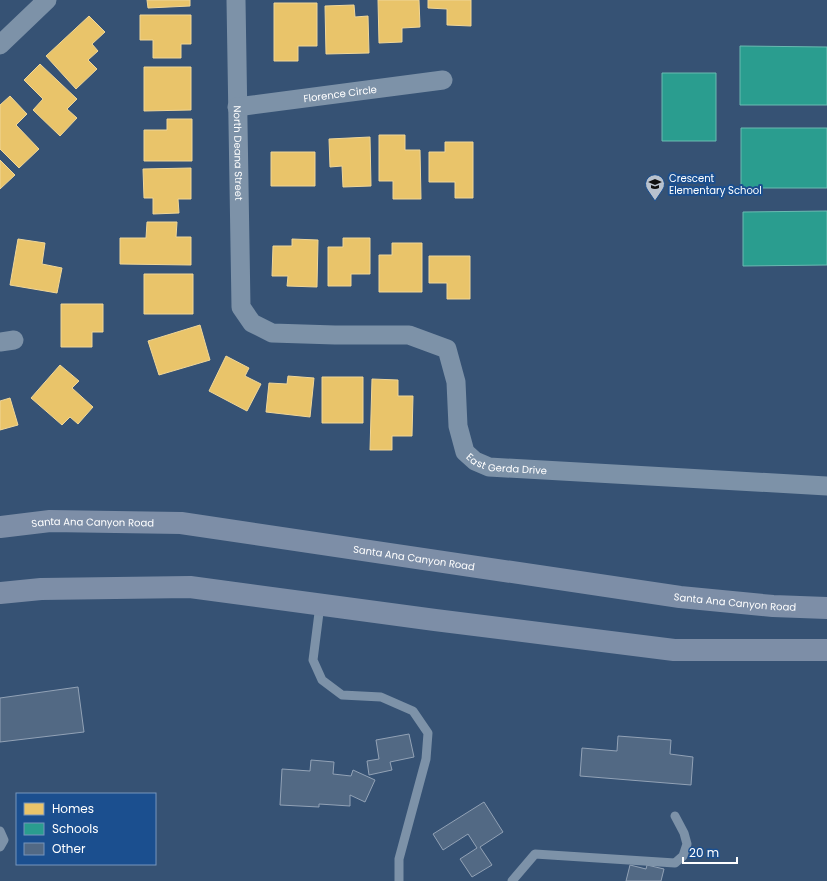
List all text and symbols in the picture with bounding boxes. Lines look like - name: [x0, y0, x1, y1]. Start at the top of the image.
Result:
- street label: Florence Circle: [303, 82, 378, 106]
- street label: North Deana Street: [230, 105, 246, 201]
- place label: Crescent Elementary School: [669, 171, 762, 198]
- school or university icon: Crescent Elementary School: [644, 173, 666, 201]
- street label: East Gerda Drive: [463, 450, 547, 478]
- street label: Santa Ana Canyon Road: [31, 514, 154, 531]
- street label: Santa Ana Canyon Road: [352, 542, 476, 574]
- street label: Santa Ana Canyon Road: [673, 589, 796, 615]
- legend: [16, 793, 156, 865]
- text: Homes: [52, 800, 94, 817]
- text: Schools: [52, 820, 99, 837]
- scale bar: [683, 839, 737, 865]
- text: Other: [52, 840, 86, 857]
- text: 20 m: [689, 844, 719, 861]

